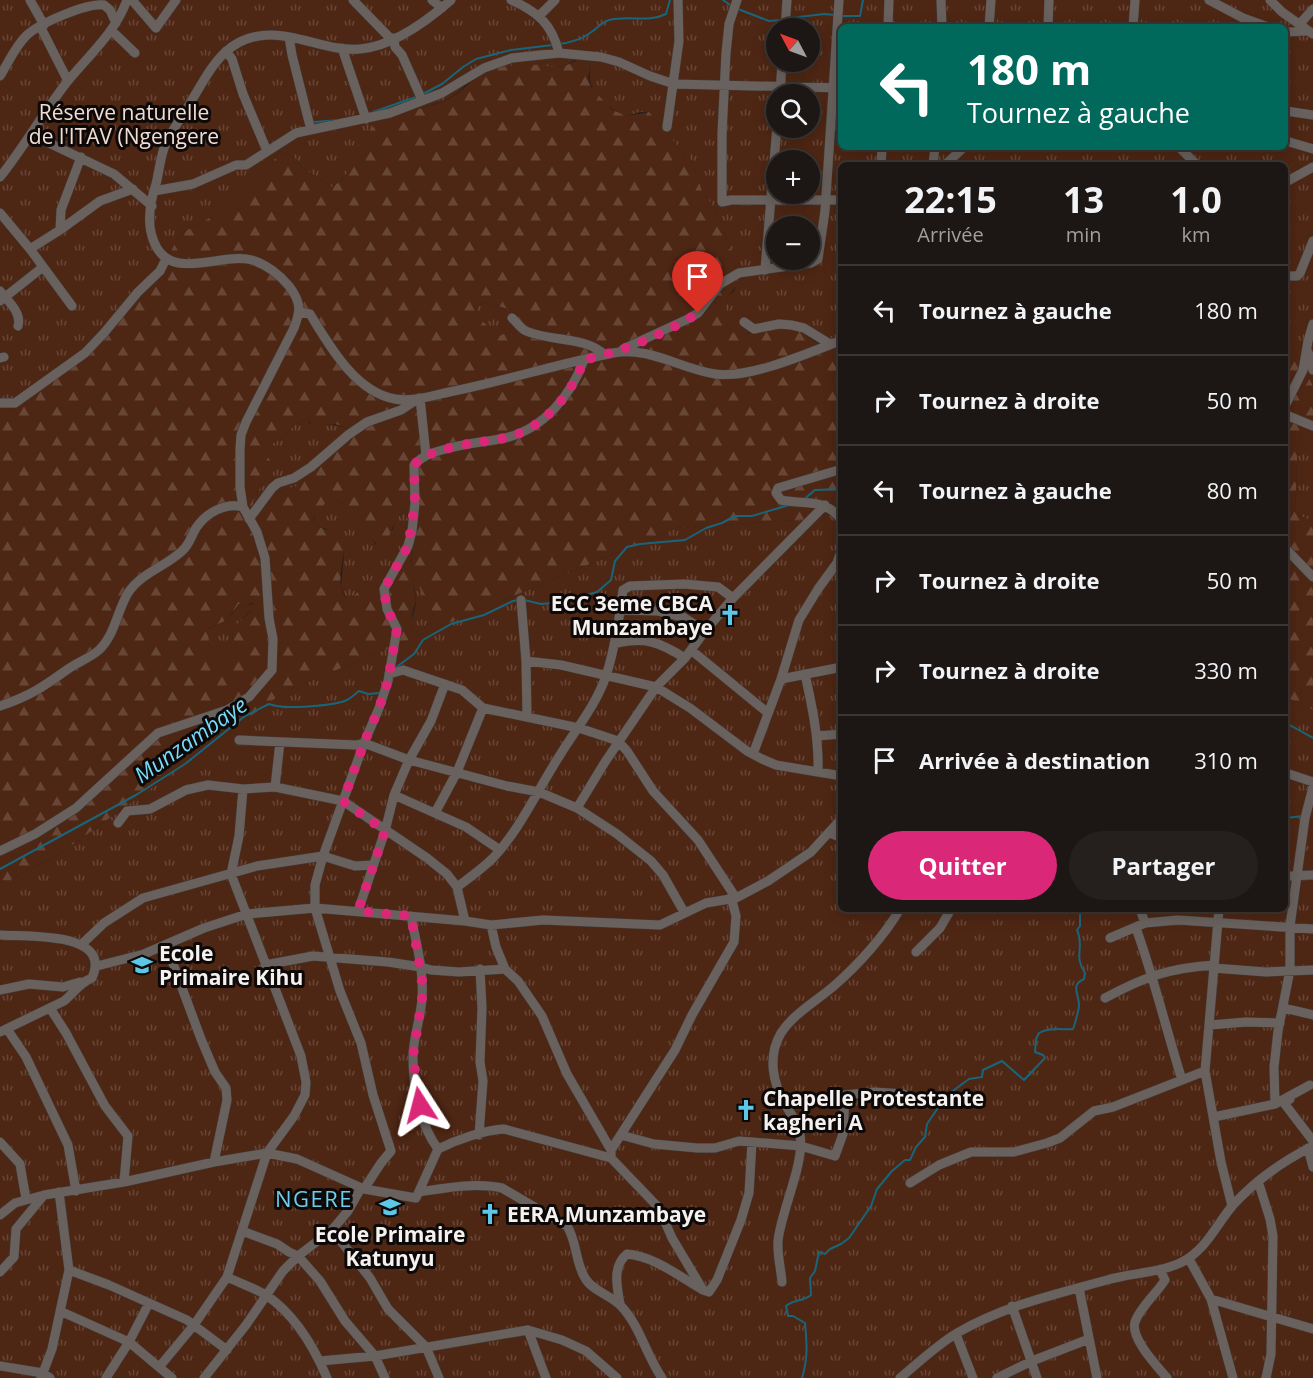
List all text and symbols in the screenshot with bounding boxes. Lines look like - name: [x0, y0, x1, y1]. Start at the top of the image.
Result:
- north arrow: [766, 18, 820, 72]
- map controls: [766, 18, 820, 270]
- text: 180 m: [967, 40, 1091, 97]
- icon: left: [868, 48, 946, 126]
- button: search: [766, 84, 820, 138]
- text: Tournez à gauche: [967, 94, 1190, 131]
- park label: Réserve naturelle de l'ITAV (Ngengere: [29, 98, 219, 150]
- button: +: [766, 150, 820, 204]
- text: 22:15: [904, 175, 997, 224]
- text: 13: [1063, 175, 1104, 224]
- text: 1.0: [1170, 175, 1222, 224]
- button: −: [766, 216, 820, 270]
- text: Arrivée: [917, 221, 984, 248]
- text: min: [1066, 221, 1101, 248]
- text: km: [1182, 221, 1211, 248]
- pin: [672, 251, 723, 313]
- icon: arrive: [681, 260, 714, 293]
- icon: left: [868, 294, 901, 327]
- text: Tournez à gauche: [919, 295, 1112, 325]
- text: 180 m: [1194, 295, 1258, 325]
- icon: right: [868, 384, 901, 417]
- text: Tournez à droite: [919, 385, 1100, 415]
- text: 50 m: [1207, 385, 1258, 415]
- icon: left: [868, 474, 901, 507]
- text: Tournez à gauche: [919, 475, 1112, 505]
- text: 80 m: [1207, 475, 1258, 505]
- icon: right: [868, 564, 901, 597]
- text: Tournez à droite: [919, 565, 1100, 595]
- text: 50 m: [1207, 565, 1258, 595]
- place label: ECC 3eme CBCA Munzambaye: [551, 589, 713, 641]
- church icon: ECC 3eme CBCA Munzambaye: [718, 603, 742, 627]
- icon: right: [868, 654, 901, 687]
- text: Tournez à droite: [919, 655, 1100, 685]
- text: 330 m: [1194, 655, 1258, 685]
- water label: Munzambaye: [128, 689, 252, 789]
- icon: arrive: [868, 744, 901, 777]
- text: Arrivée à destination: [919, 745, 1150, 775]
- text: 310 m: [1194, 745, 1258, 775]
- button: Quitter: [868, 831, 1057, 900]
- button: Partager: [1069, 831, 1258, 900]
- place label: Ecole Primaire Kihu: [159, 939, 303, 991]
- school or university icon: Ecole Primaire Kihu: [130, 953, 154, 977]
- position arrow: [388, 1073, 452, 1137]
- place label: Chapelle Protestante kagheri A: [763, 1084, 984, 1136]
- church icon: Chapelle Protestante kagheri A: [734, 1098, 758, 1122]
- district label: NGERE: [275, 1183, 353, 1213]
- school or university icon: Ecole Primaire Katunyu: [378, 1195, 402, 1219]
- place label: EERA,Munzambaye: [507, 1200, 706, 1228]
- church icon: EERA,Munzambaye: [478, 1202, 502, 1226]
- place label: Ecole Primaire Katunyu: [315, 1220, 465, 1272]

